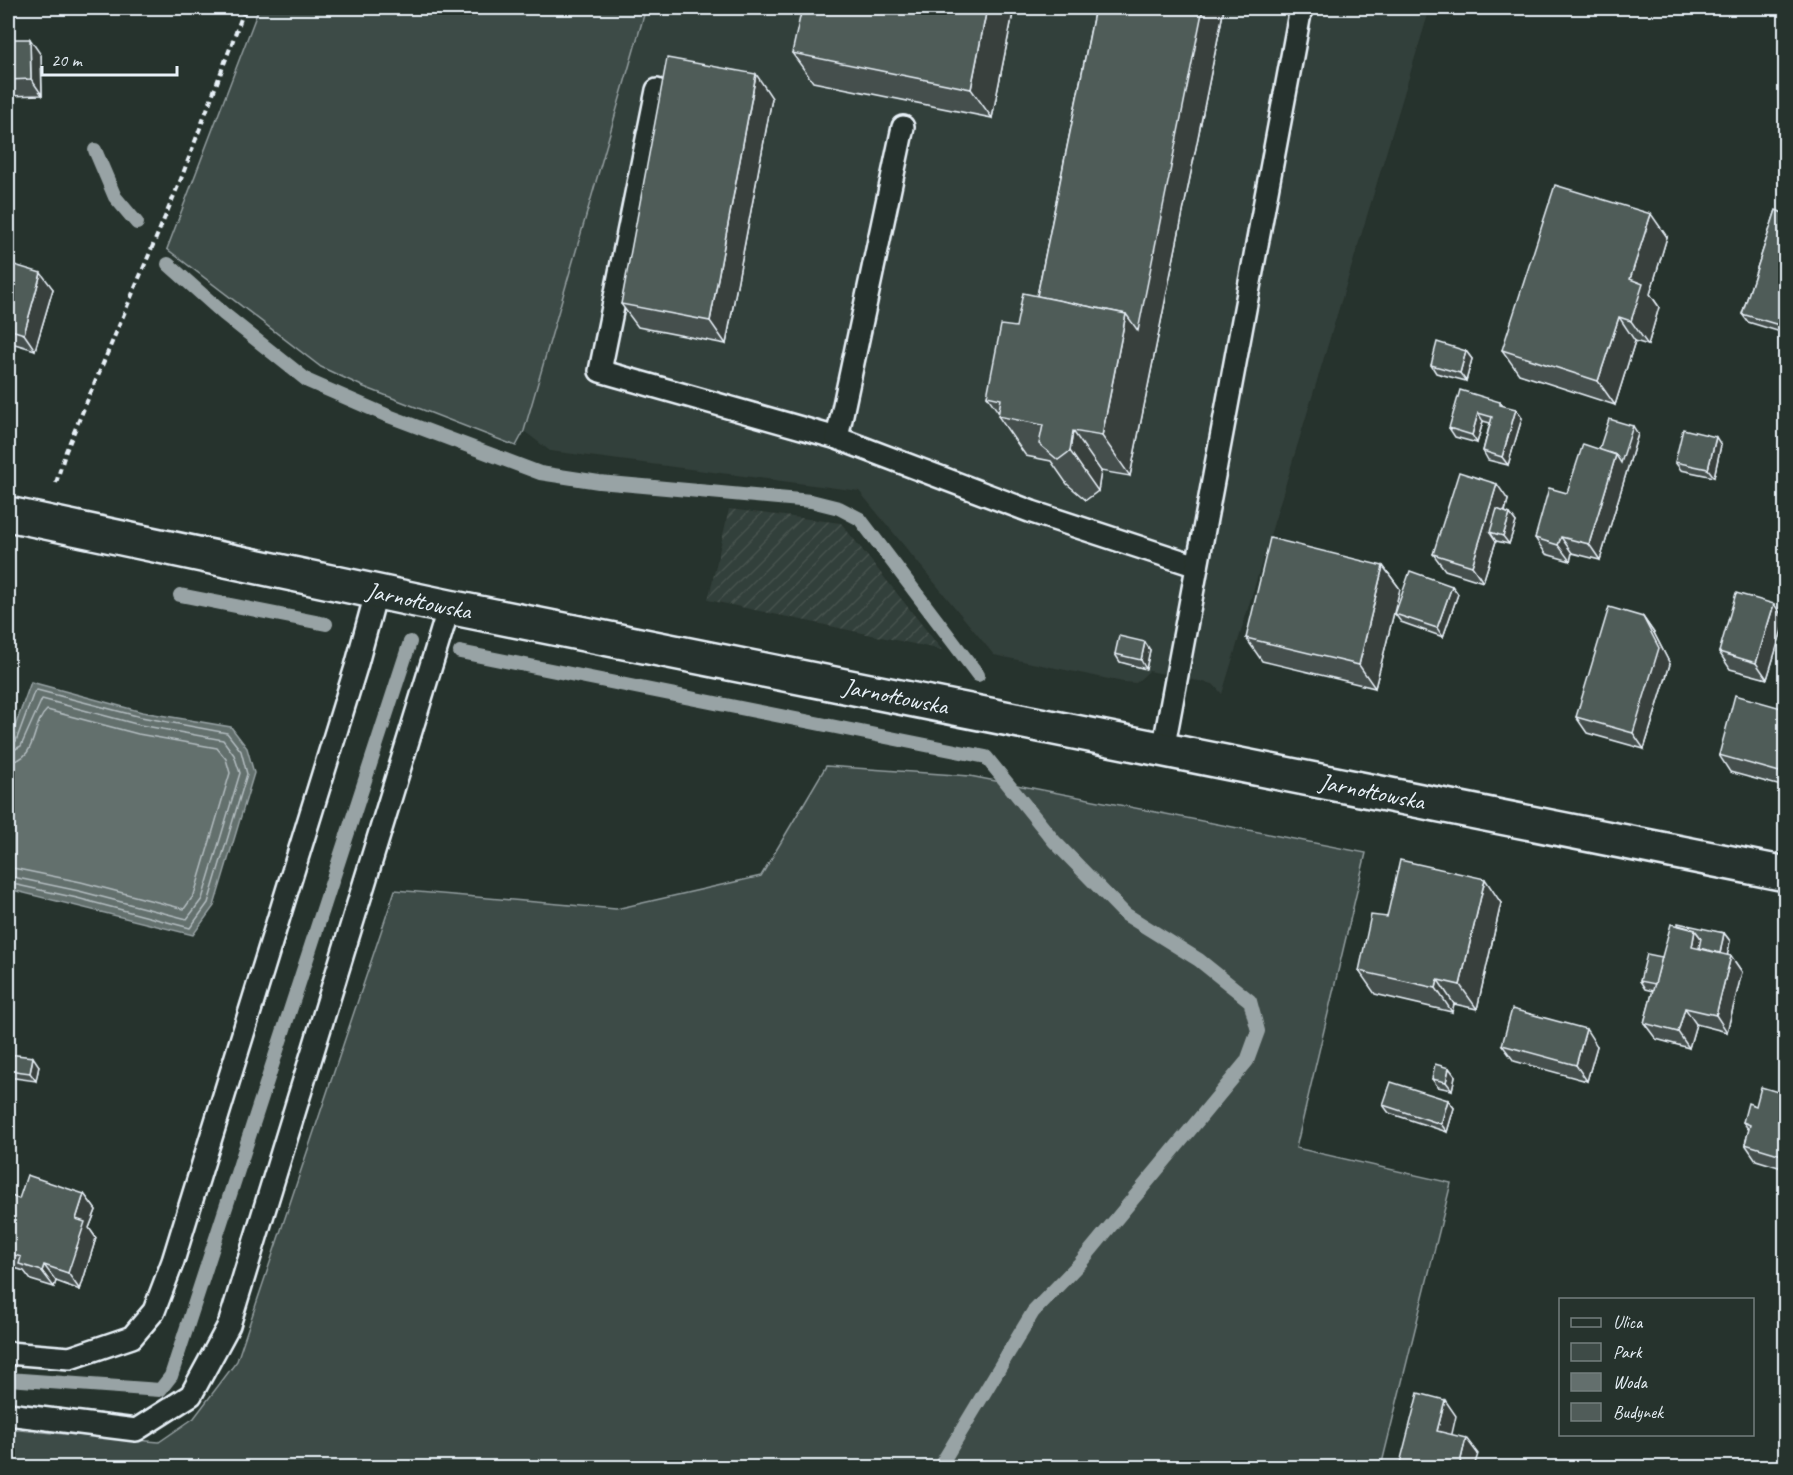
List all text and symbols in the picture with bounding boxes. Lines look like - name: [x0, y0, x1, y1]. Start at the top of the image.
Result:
- scale bar: [42, 39, 177, 77]
- text: 20 m: [51, 49, 84, 71]
- street label: Jarnołtowska: [363, 575, 475, 626]
- street label: Jarnołtowska: [839, 671, 952, 722]
- street label: Jarnołtowska: [1316, 766, 1429, 817]
- legend: [1559, 1298, 1754, 1436]
- text: Ulica: [1613, 1311, 1644, 1333]
- text: Park: [1613, 1341, 1643, 1363]
- text: Woda: [1613, 1371, 1648, 1393]
- text: Budynek: [1613, 1401, 1664, 1423]

